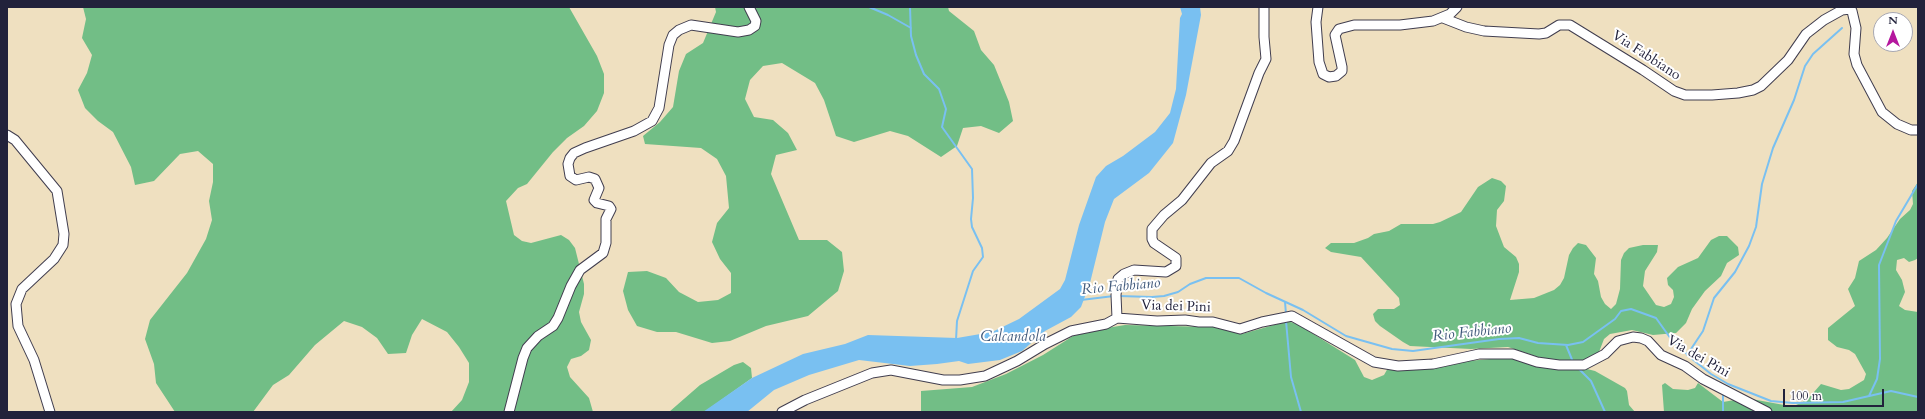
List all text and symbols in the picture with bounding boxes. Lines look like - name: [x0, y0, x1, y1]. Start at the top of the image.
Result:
- north arrow: [1873, 12, 1913, 52]
- text: N: [1888, 13, 1898, 28]
- street label: Via Fabbiano: [1608, 28, 1684, 84]
- water label: Rio Fabbiano: [1081, 275, 1161, 299]
- street label: Via dei Pini: [1141, 297, 1211, 317]
- water label: Rio Fabbiano: [1432, 320, 1512, 346]
- water label: Calcandola: [980, 329, 1046, 347]
- street label: Via dei Pini: [1664, 332, 1732, 382]
- scale bar: [1785, 381, 1886, 407]
- text: 100 m: [1790, 388, 1822, 404]

